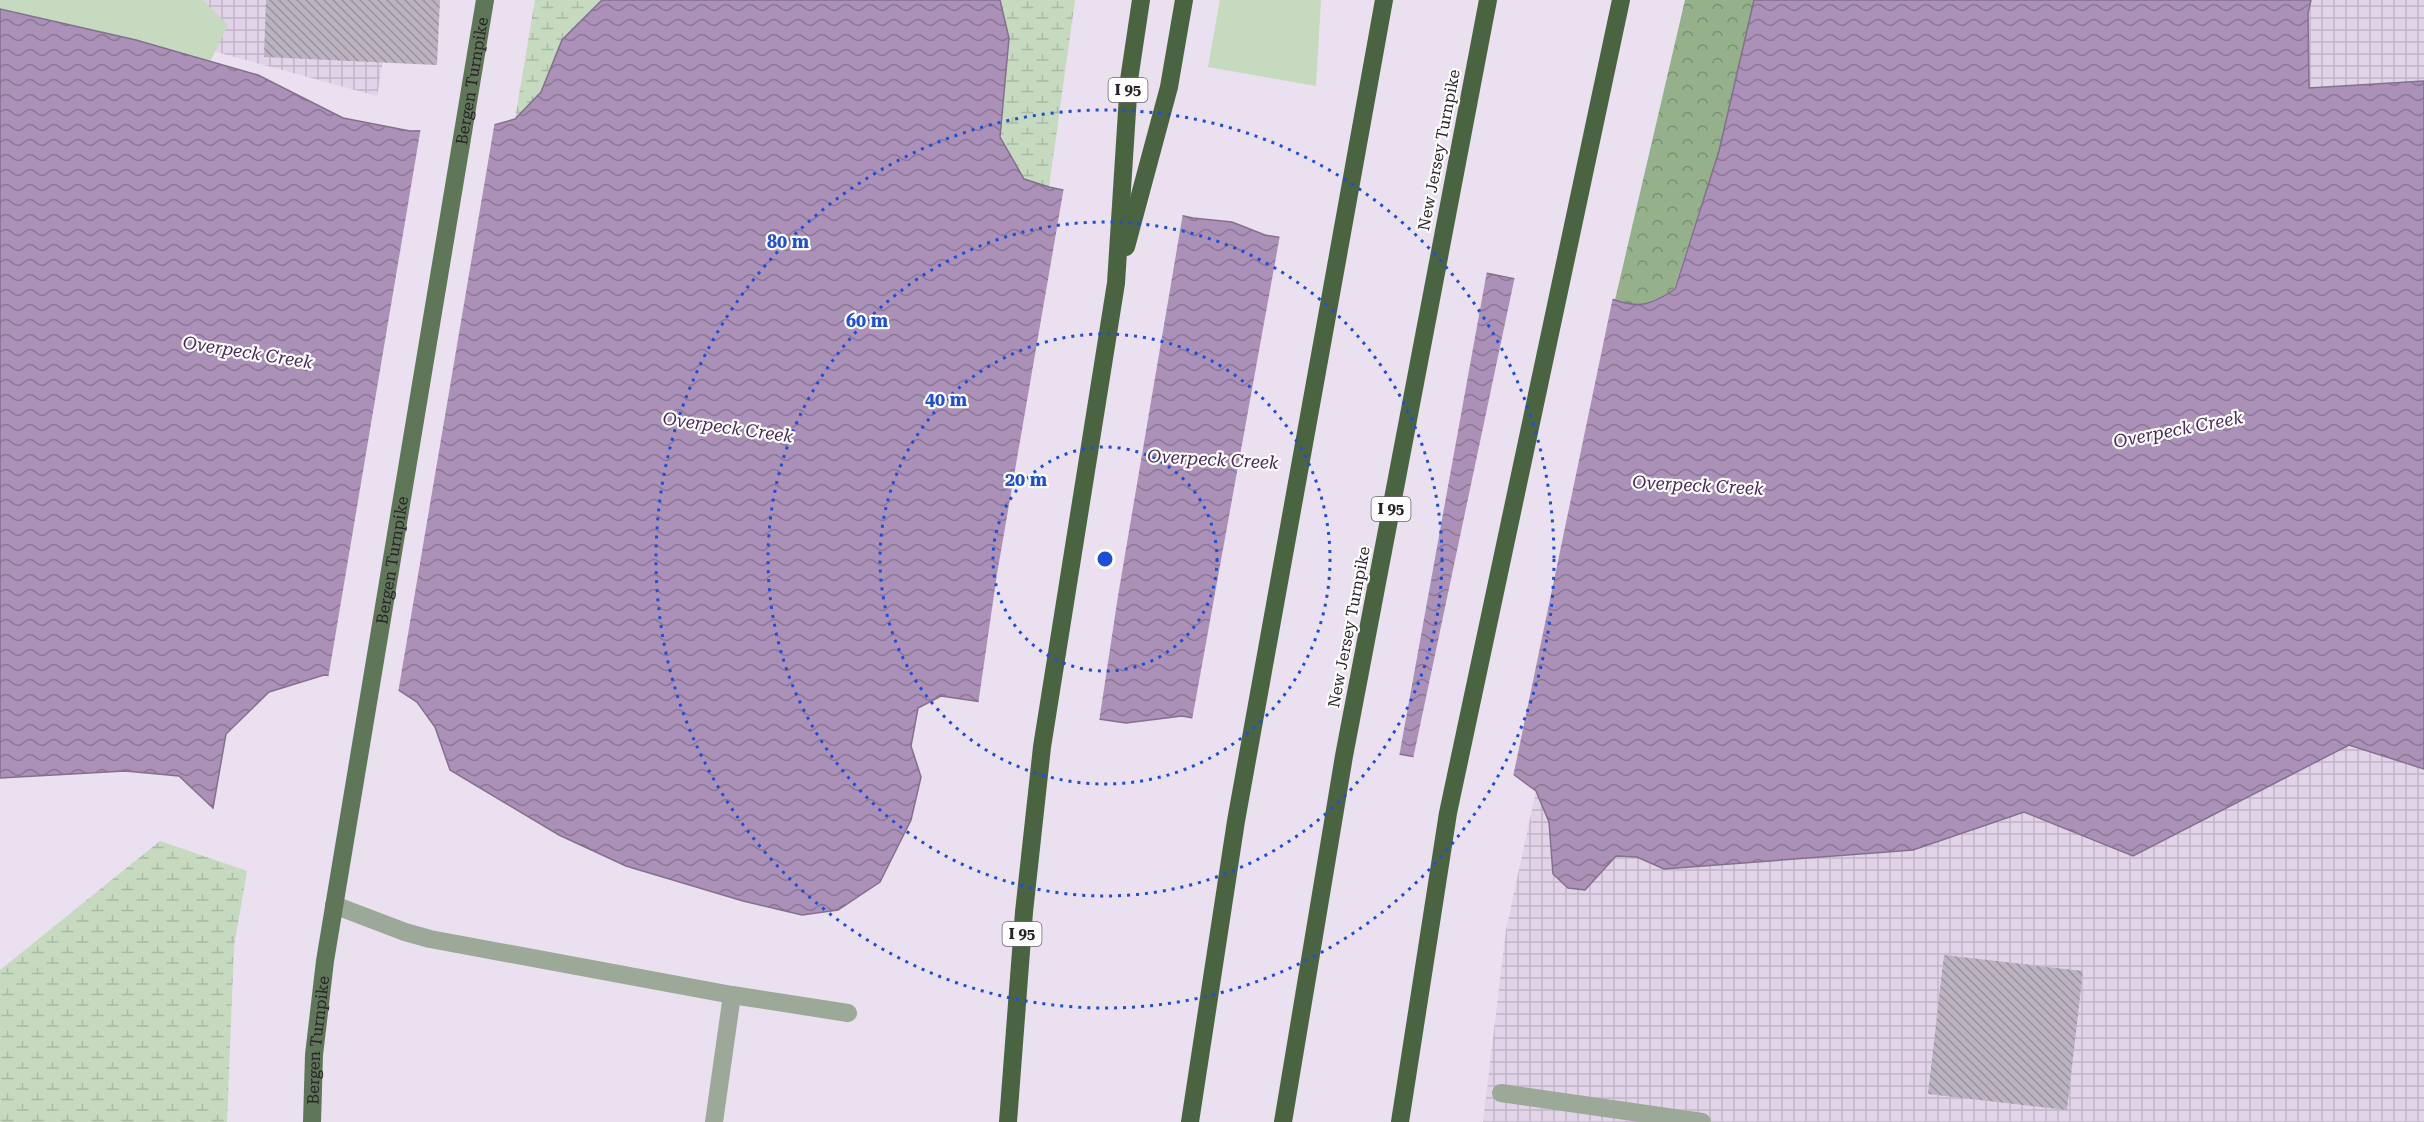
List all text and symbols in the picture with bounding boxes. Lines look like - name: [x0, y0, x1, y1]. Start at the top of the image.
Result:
- street label: Bergen Turnpike: [452, 15, 492, 146]
- street label: New Jersey Turnpike: [1414, 68, 1464, 232]
- road number: I 95: [1108, 78, 1148, 102]
- text: 80 m: [767, 231, 810, 252]
- text: 60 m: [846, 310, 889, 331]
- water label: Overpeck Creek: [181, 331, 315, 373]
- text: 40 m: [925, 389, 968, 410]
- water label: Overpeck Creek: [2112, 406, 2245, 452]
- water label: Overpeck Creek: [661, 407, 795, 447]
- water label: Overpeck Creek: [1147, 445, 1279, 473]
- text: 20 m: [1005, 469, 1048, 490]
- water label: Overpeck Creek: [1632, 471, 1764, 499]
- street label: Bergen Turnpike: [372, 495, 412, 626]
- road number: I 95: [1372, 497, 1410, 521]
- street label: New Jersey Turnpike: [1324, 545, 1374, 709]
- centre of rings: [1095, 549, 1115, 569]
- road number: I 95: [1002, 922, 1042, 946]
- street label: Bergen Turnpike: [303, 975, 333, 1105]

